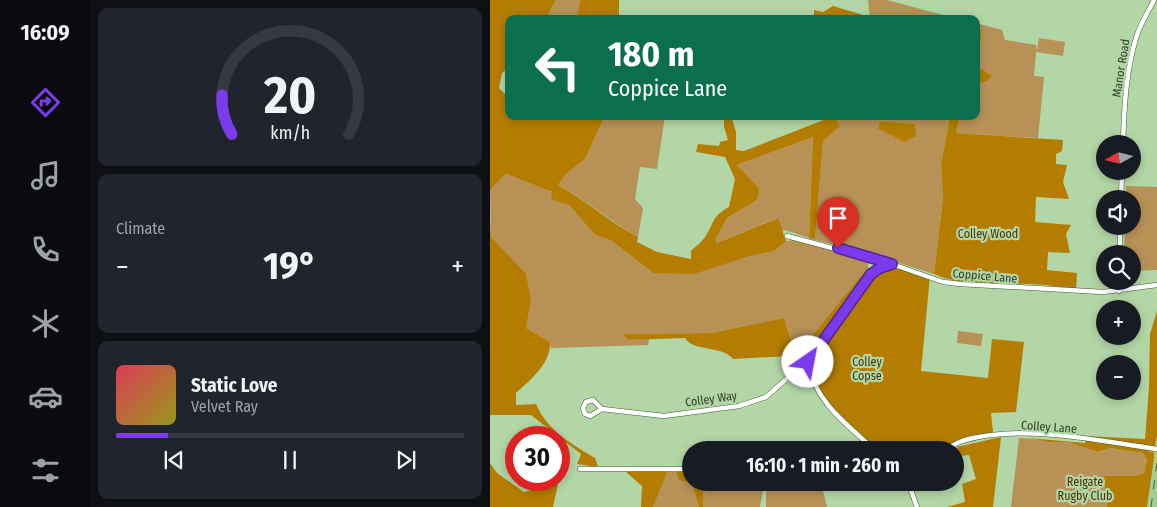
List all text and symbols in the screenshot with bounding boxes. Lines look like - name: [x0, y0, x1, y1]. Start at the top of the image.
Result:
- text: 16:09: [20, 19, 70, 46]
- text: 180 m: [608, 33, 694, 75]
- icon: left: [525, 35, 590, 100]
- street label: Manor Road: [1109, 38, 1133, 98]
- text: 20: [263, 64, 316, 127]
- text: Coppice Lane: [608, 75, 727, 102]
- icon: directions: [28, 85, 63, 120]
- text: km/h: [270, 122, 310, 144]
- north arrow: [1096, 135, 1141, 180]
- map controls: [1096, 135, 1141, 400]
- icon: music: [28, 158, 63, 193]
- button: sound: [1096, 190, 1141, 235]
- pin: [817, 197, 859, 248]
- icon: arrive: [824, 204, 852, 232]
- text: Climate: [116, 219, 165, 238]
- park label: Colley Wood: [958, 227, 1018, 241]
- icon: phone: [28, 232, 63, 267]
- text: 19°: [263, 243, 317, 289]
- button: search: [1096, 245, 1141, 290]
- text: −: [116, 250, 129, 283]
- text: +: [451, 250, 464, 283]
- street label: Coppice Lane: [952, 266, 1018, 286]
- button: +: [1096, 300, 1141, 345]
- icon: climate: [28, 306, 63, 341]
- position arrow: [781, 335, 833, 387]
- park label: Colley Copse: [852, 355, 882, 383]
- button: −: [1096, 355, 1141, 400]
- text: Static Love: [191, 374, 278, 397]
- icon: car: [28, 379, 63, 414]
- street label: Colley Way: [684, 388, 738, 410]
- text: Velvet Ray: [191, 397, 258, 416]
- street label: Colley Lane: [1021, 418, 1077, 436]
- speed limit sign: 30: [505, 426, 570, 491]
- icon: previous: [160, 446, 188, 474]
- icon: pause: [276, 446, 304, 474]
- icon: next: [392, 446, 420, 474]
- icon: filters: [28, 453, 63, 488]
- text: 16:10 · 1 min · 260 m: [746, 454, 900, 477]
- park label: Reigate Rugby Club: [1058, 475, 1112, 503]

